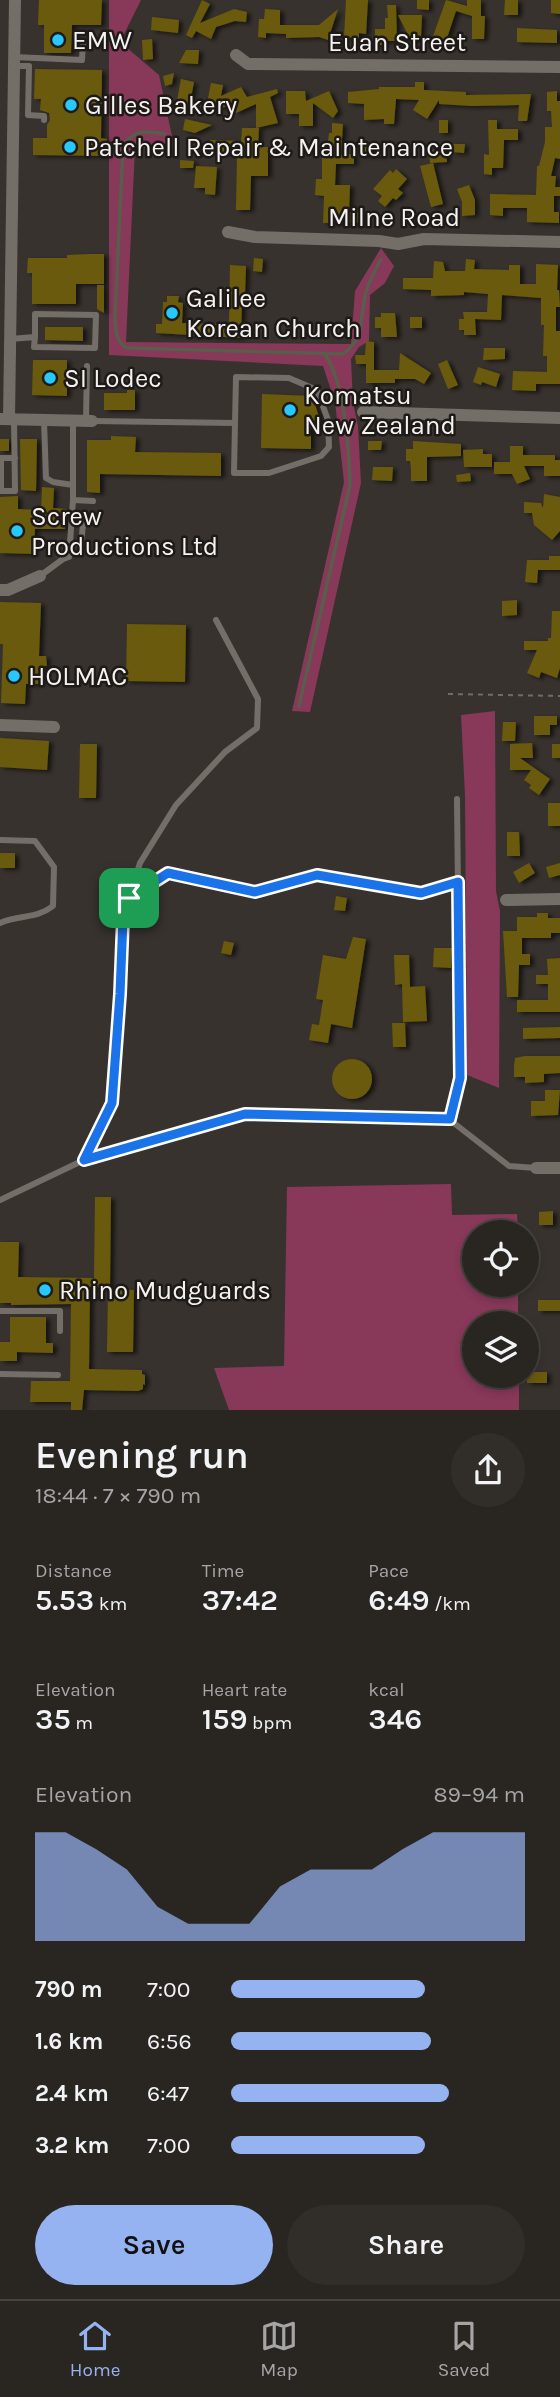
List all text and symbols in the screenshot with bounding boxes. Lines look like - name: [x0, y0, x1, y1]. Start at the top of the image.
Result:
- place label: EMW: [72, 25, 132, 56]
- street label: Euan Street: [328, 27, 466, 58]
- marker: EMW: [50, 32, 66, 48]
- place label: Gilles Bakery: [85, 90, 237, 121]
- marker: Gilles Bakery: [63, 97, 79, 113]
- place label: Patchell Repair & Maintenance: [84, 132, 453, 163]
- marker: Patchell Repair & Maintenance: [62, 139, 78, 155]
- street label: Milne Road: [328, 202, 460, 233]
- place label: Galilee Korean Church: [186, 283, 361, 344]
- marker: Galilee Korean Church: [164, 305, 180, 321]
- place label: SI Lodec: [64, 363, 162, 394]
- marker: SI Lodec: [42, 370, 58, 386]
- place label: Komatsu New Zealand: [304, 380, 456, 441]
- marker: Komatsu New Zealand: [282, 402, 298, 418]
- place label: Screw Productions Ltd: [31, 501, 218, 562]
- marker: Screw Productions Ltd: [9, 523, 25, 539]
- place label: HOLMAC: [28, 661, 127, 692]
- marker: HOLMAC: [6, 668, 22, 684]
- pin: [99, 868, 159, 928]
- icon: arrive: [110, 879, 148, 917]
- map controls: [462, 1220, 539, 1388]
- button: locate: [462, 1220, 539, 1297]
- place label: Rhino Mudguards: [59, 1275, 271, 1306]
- marker: Rhino Mudguards: [37, 1282, 53, 1298]
- button: layers: [462, 1311, 539, 1388]
- text: Evening run: [35, 1433, 249, 1478]
- button: share: [451, 1433, 525, 1507]
- text: 18:44 · 7 × 790 m: [35, 1482, 201, 1509]
- text: Distance: [35, 1560, 112, 1582]
- text: Time: [202, 1560, 244, 1582]
- text: Pace: [368, 1560, 409, 1582]
- text: 5.53: [35, 1582, 94, 1618]
- text: 37:42: [202, 1582, 278, 1618]
- text: 6:49: [368, 1582, 430, 1618]
- text: km: [94, 1593, 127, 1615]
- text: /km: [430, 1593, 471, 1615]
- text: Elevation: [35, 1679, 115, 1701]
- text: Heart rate: [202, 1679, 287, 1701]
- text: kcal: [368, 1679, 405, 1701]
- text: 35: [35, 1701, 71, 1737]
- text: 159: [202, 1701, 248, 1737]
- text: 346: [368, 1701, 422, 1737]
- text: m: [71, 1712, 93, 1734]
- text: bpm: [248, 1712, 292, 1734]
- text: Elevation: [35, 1781, 132, 1808]
- text: 89–94 m: [433, 1781, 525, 1808]
- text: 790 m: [35, 1976, 103, 2003]
- text: 7:00: [147, 1976, 190, 2003]
- text: 1.6 km: [35, 2028, 103, 2055]
- text: 6:56: [147, 2028, 192, 2055]
- text: 2.4 km: [35, 2080, 109, 2107]
- text: 6:47: [147, 2080, 189, 2107]
- text: 3.2 km: [35, 2132, 109, 2159]
- text: 7:00: [147, 2132, 190, 2159]
- button: Save: [35, 2205, 273, 2285]
- button: Share: [287, 2205, 525, 2285]
- tab: Home: [70, 2317, 120, 2381]
- tab: Map: [260, 2317, 298, 2381]
- tab: Saved: [438, 2317, 490, 2381]

